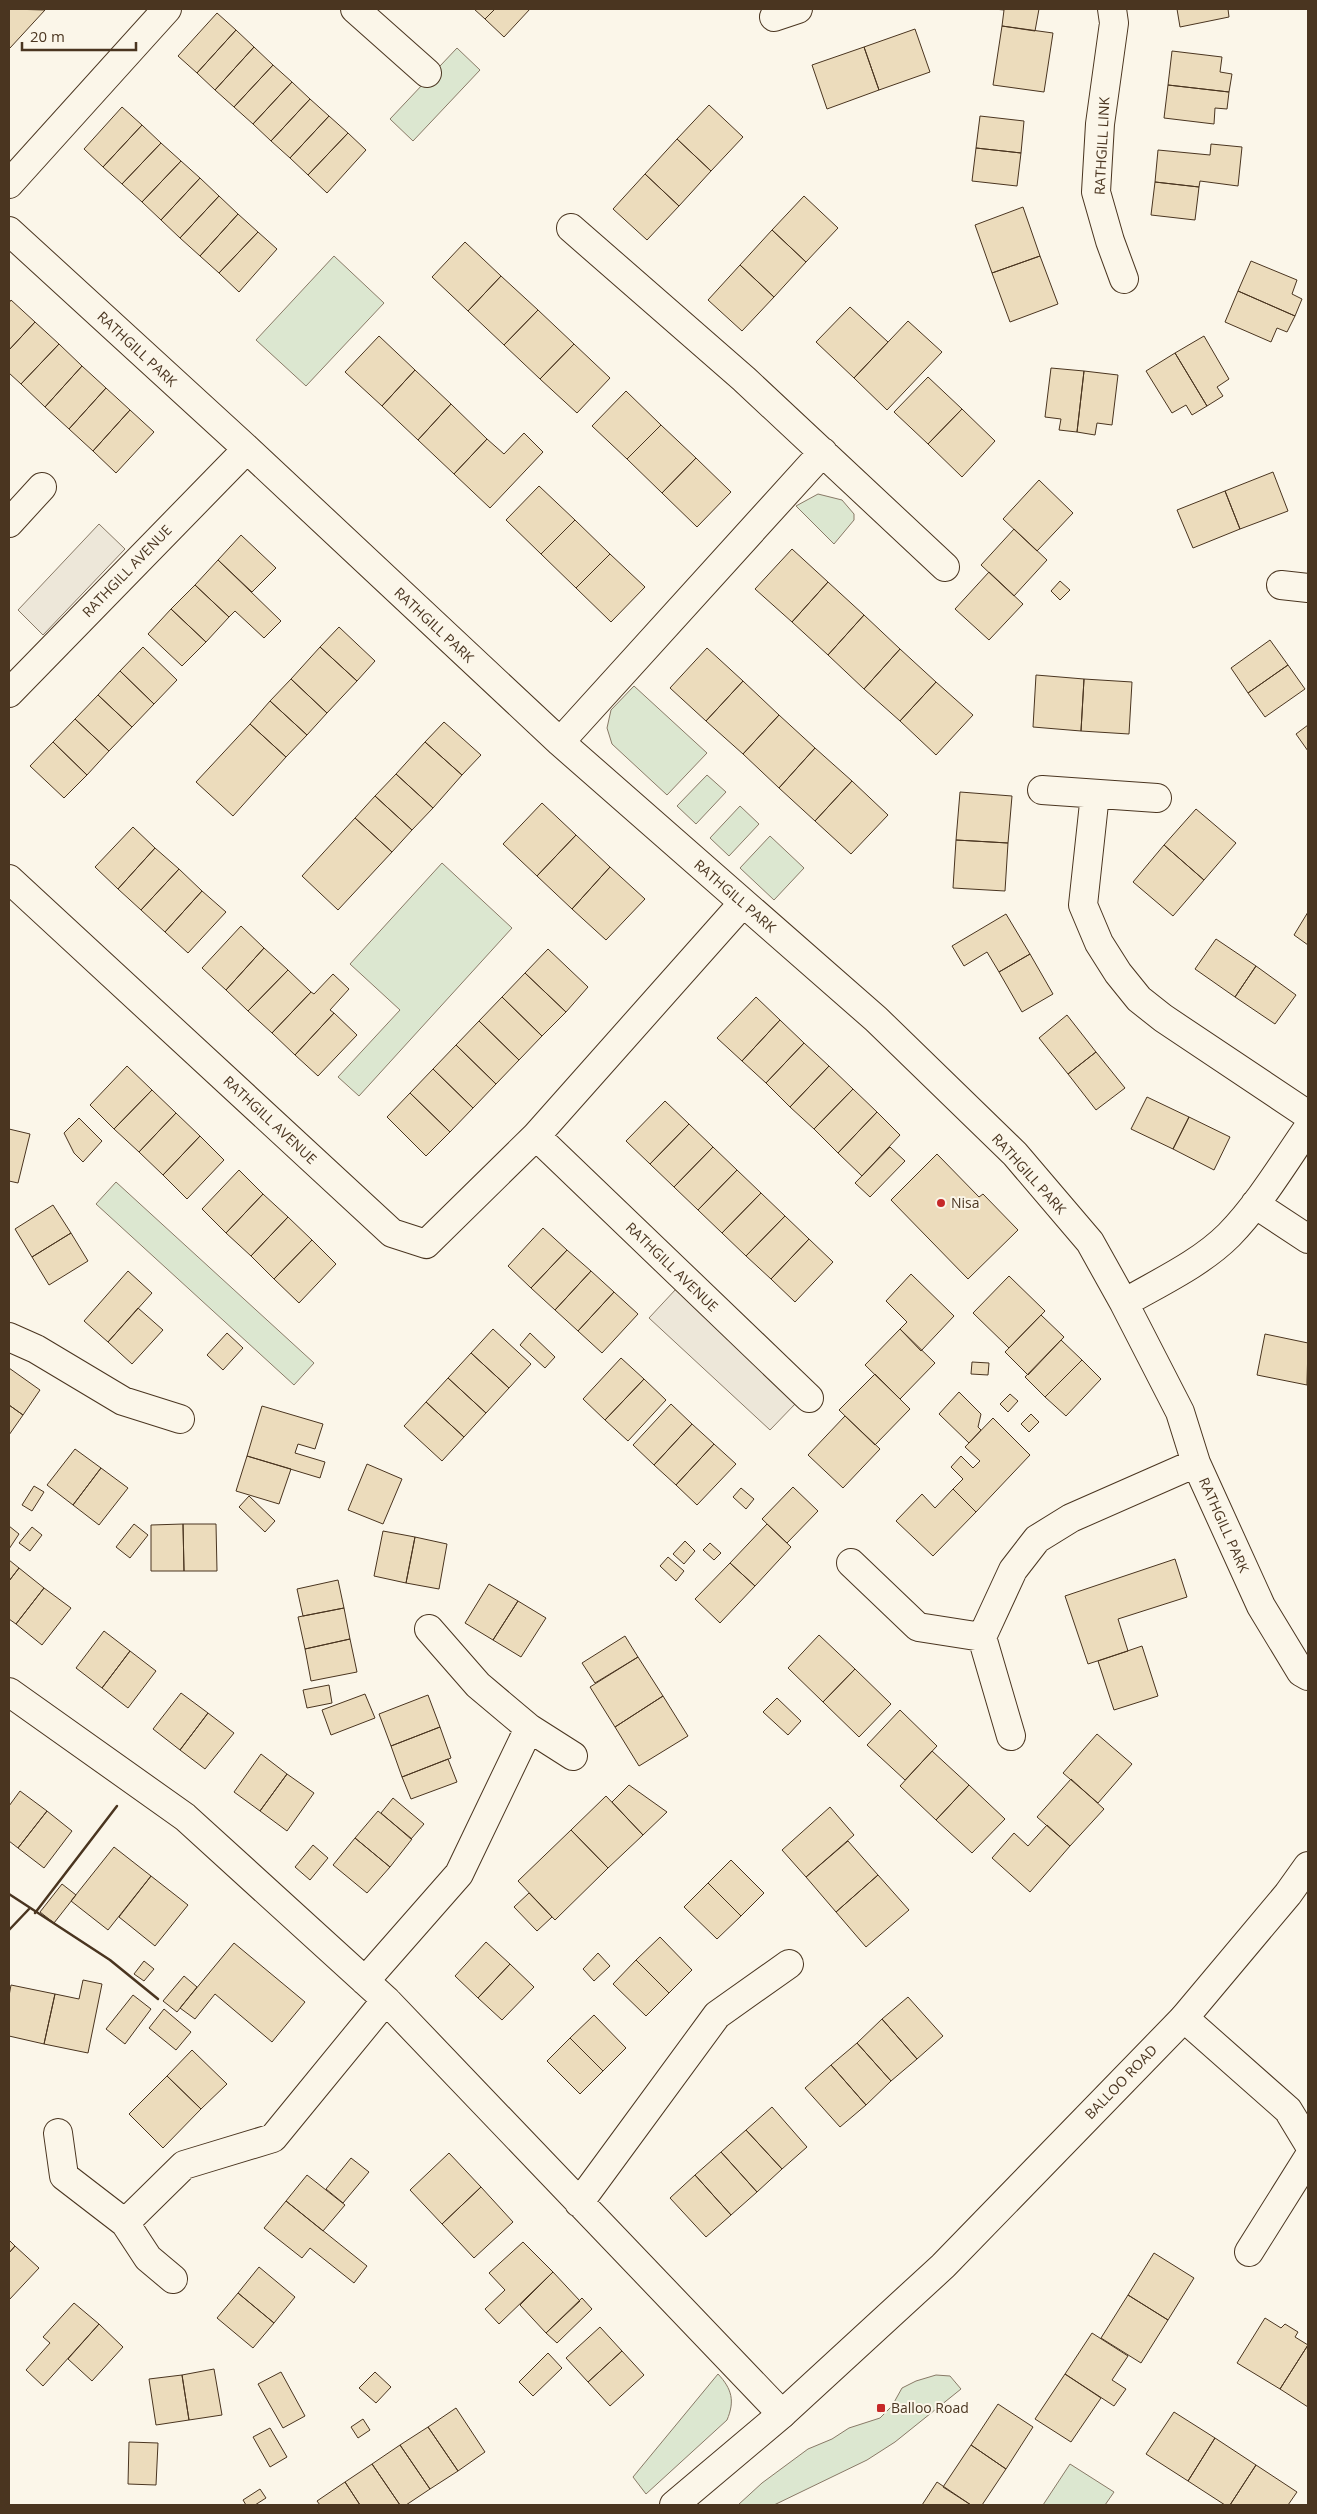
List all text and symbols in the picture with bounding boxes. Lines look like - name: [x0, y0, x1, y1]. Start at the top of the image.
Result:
- scale bar: [22, 20, 136, 52]
- text: 20 m: [30, 26, 65, 46]
- street label: RATHGILL LINK: [1089, 96, 1114, 196]
- street label: RATHGILL PARK: [93, 307, 182, 391]
- street label: RATHGILL AVENUE: [78, 520, 176, 621]
- street label: RATHGILL PARK: [390, 583, 479, 667]
- street label: RATHGILL PARK: [690, 855, 781, 937]
- street label: RATHGILL AVENUE: [219, 1071, 321, 1168]
- street label: RATHGILL PARK: [988, 1129, 1071, 1218]
- place label: Nisa: [951, 1193, 980, 1212]
- marker: Nisa: [935, 1197, 947, 1209]
- street label: RATHGILL AVENUE: [622, 1218, 723, 1316]
- street label: RATHGILL PARK: [1195, 1474, 1254, 1576]
- street label: BALLOO ROAD: [1080, 2040, 1161, 2123]
- place label: Balloo Road: [891, 2398, 969, 2417]
- marker: Balloo Road: [875, 2402, 887, 2414]

